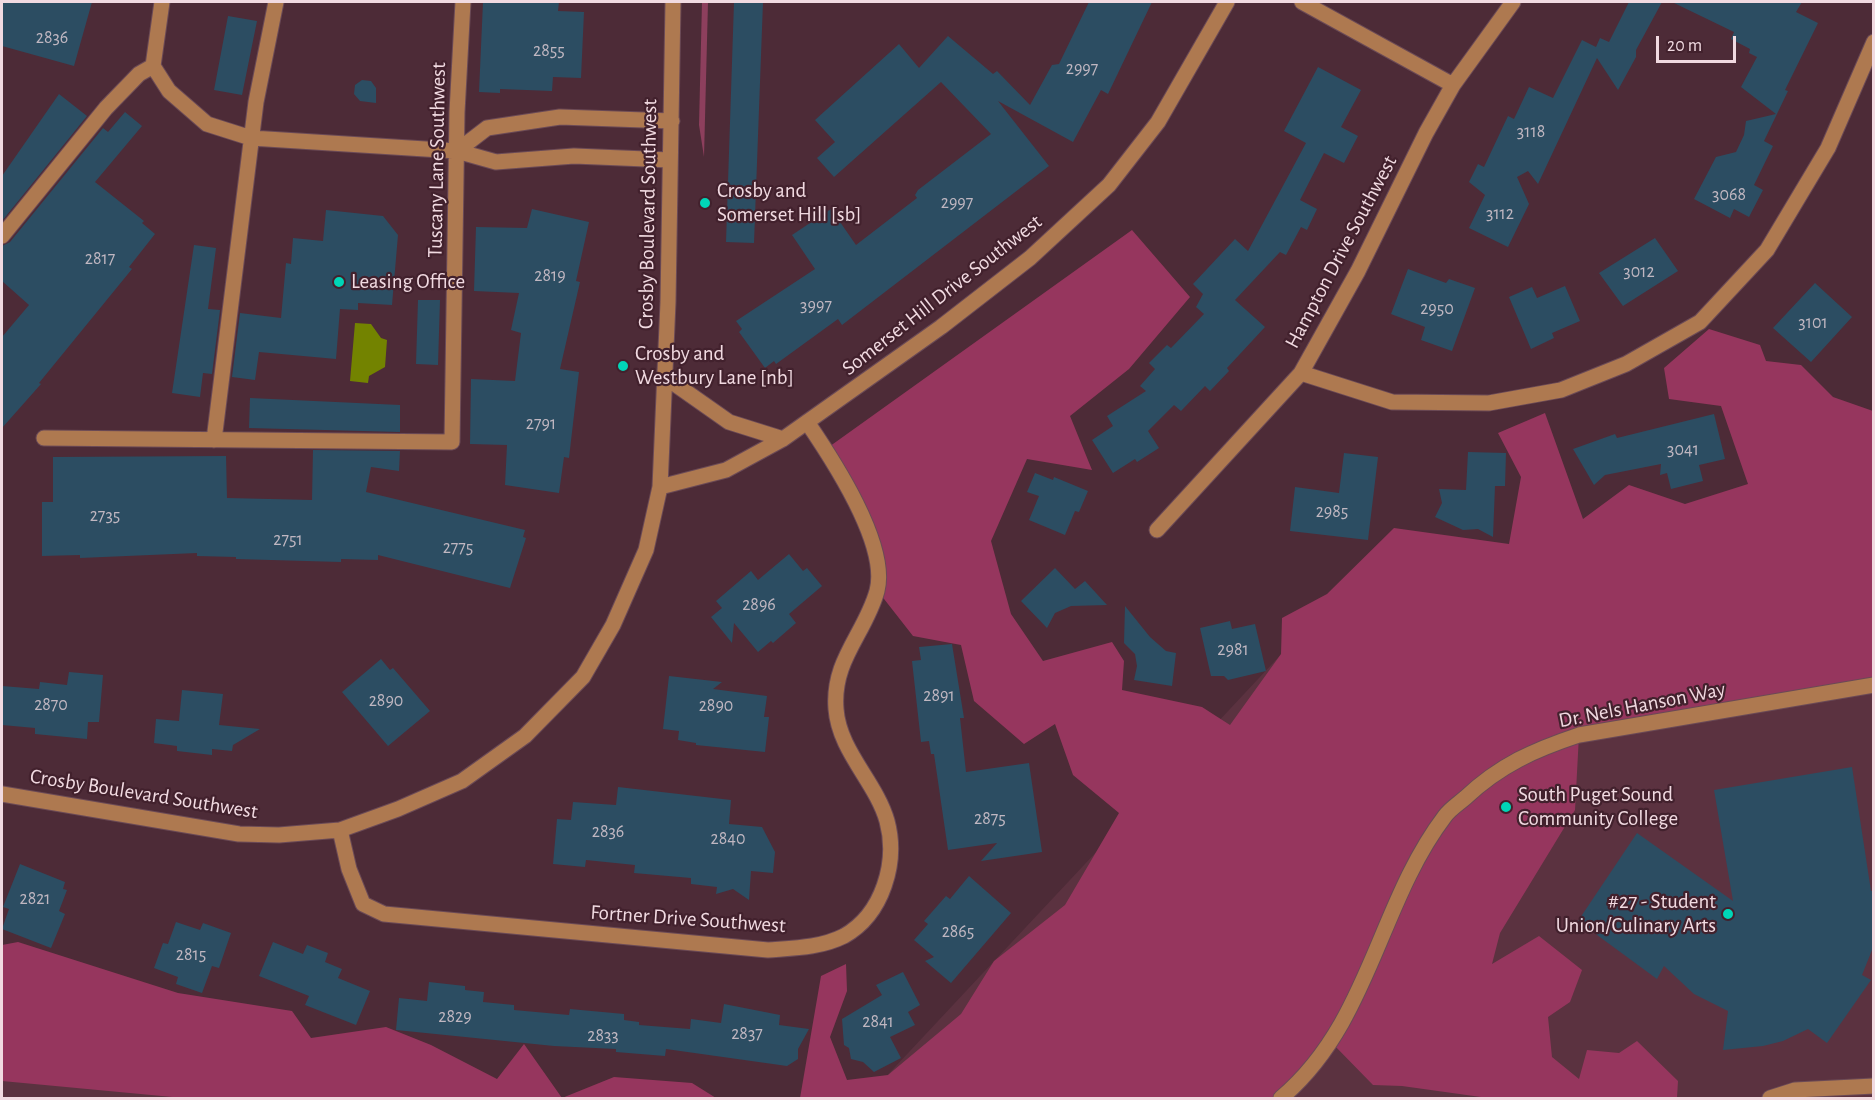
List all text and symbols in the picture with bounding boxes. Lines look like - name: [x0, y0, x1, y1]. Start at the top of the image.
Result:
- scale bar: [1659, 24, 1738, 62]
- house number: 2836: [36, 27, 68, 49]
- text: 20 m: [1667, 37, 1702, 55]
- house number: 2855: [533, 40, 565, 62]
- house number: 2997: [1066, 58, 1098, 80]
- street label: Tuscany Lane Southwest: [423, 62, 451, 258]
- street label: Crosby Boulevard Southwest: [633, 99, 663, 329]
- house number: 3118: [1517, 121, 1545, 143]
- street label: Hampton Drive Southwest: [1279, 151, 1403, 353]
- place label: Crosby and Somerset Hill [sb]: [717, 178, 861, 228]
- house number: 3068: [1712, 184, 1746, 206]
- house number: 2997: [941, 192, 973, 214]
- marker: Crosby and Somerset Hill [sb]: [698, 196, 712, 210]
- house number: 3112: [1486, 203, 1514, 225]
- street label: Somerset Hill Drive Southwest: [837, 209, 1047, 381]
- house number: 2817: [85, 248, 115, 270]
- house number: 3012: [1623, 261, 1655, 283]
- house number: 2819: [534, 265, 566, 287]
- place label: Leasing Office: [351, 269, 465, 295]
- marker: Leasing Office: [332, 275, 346, 289]
- house number: 3997: [800, 295, 832, 317]
- house number: 2950: [1420, 298, 1454, 320]
- house number: 3101: [1798, 312, 1828, 334]
- place label: Crosby and Westbury Lane [nb]: [635, 341, 794, 391]
- marker: Crosby and Westbury Lane [nb]: [616, 359, 630, 373]
- house number: 2791: [526, 413, 556, 435]
- house number: 3041: [1667, 439, 1699, 461]
- house number: 2985: [1316, 501, 1348, 523]
- house number: 2735: [90, 505, 120, 527]
- house number: 2751: [273, 529, 303, 551]
- house number: 2775: [443, 537, 473, 559]
- house number: 2896: [742, 594, 776, 616]
- house number: 2981: [1217, 639, 1249, 661]
- street label: Dr. Nels Hanson Way: [1556, 676, 1728, 734]
- house number: 2891: [923, 685, 955, 707]
- house number: 2890: [369, 690, 403, 712]
- house number: 2870: [34, 694, 68, 716]
- house number: 2890: [699, 695, 733, 717]
- street label: Crosby Boulevard Southwest: [28, 764, 260, 824]
- place label: South Puget Sound Community College: [1518, 782, 1678, 832]
- marker: South Puget Sound Community College: [1499, 800, 1513, 814]
- house number: 2875: [974, 808, 1006, 830]
- house number: 2836: [592, 821, 624, 843]
- house number: 2840: [711, 828, 745, 850]
- house number: 2821: [19, 888, 51, 910]
- place label: #27 - Student Union/Culinary Arts: [1556, 889, 1716, 939]
- street label: Fortner Drive Southwest: [590, 900, 786, 938]
- marker: #27 - Student Union/Culinary Arts: [1721, 907, 1735, 921]
- house number: 2865: [942, 921, 974, 943]
- house number: 2815: [176, 944, 206, 966]
- house number: 2829: [438, 1006, 472, 1028]
- house number: 2841: [862, 1011, 894, 1033]
- house number: 2837: [731, 1023, 763, 1045]
- house number: 2833: [587, 1025, 619, 1047]

